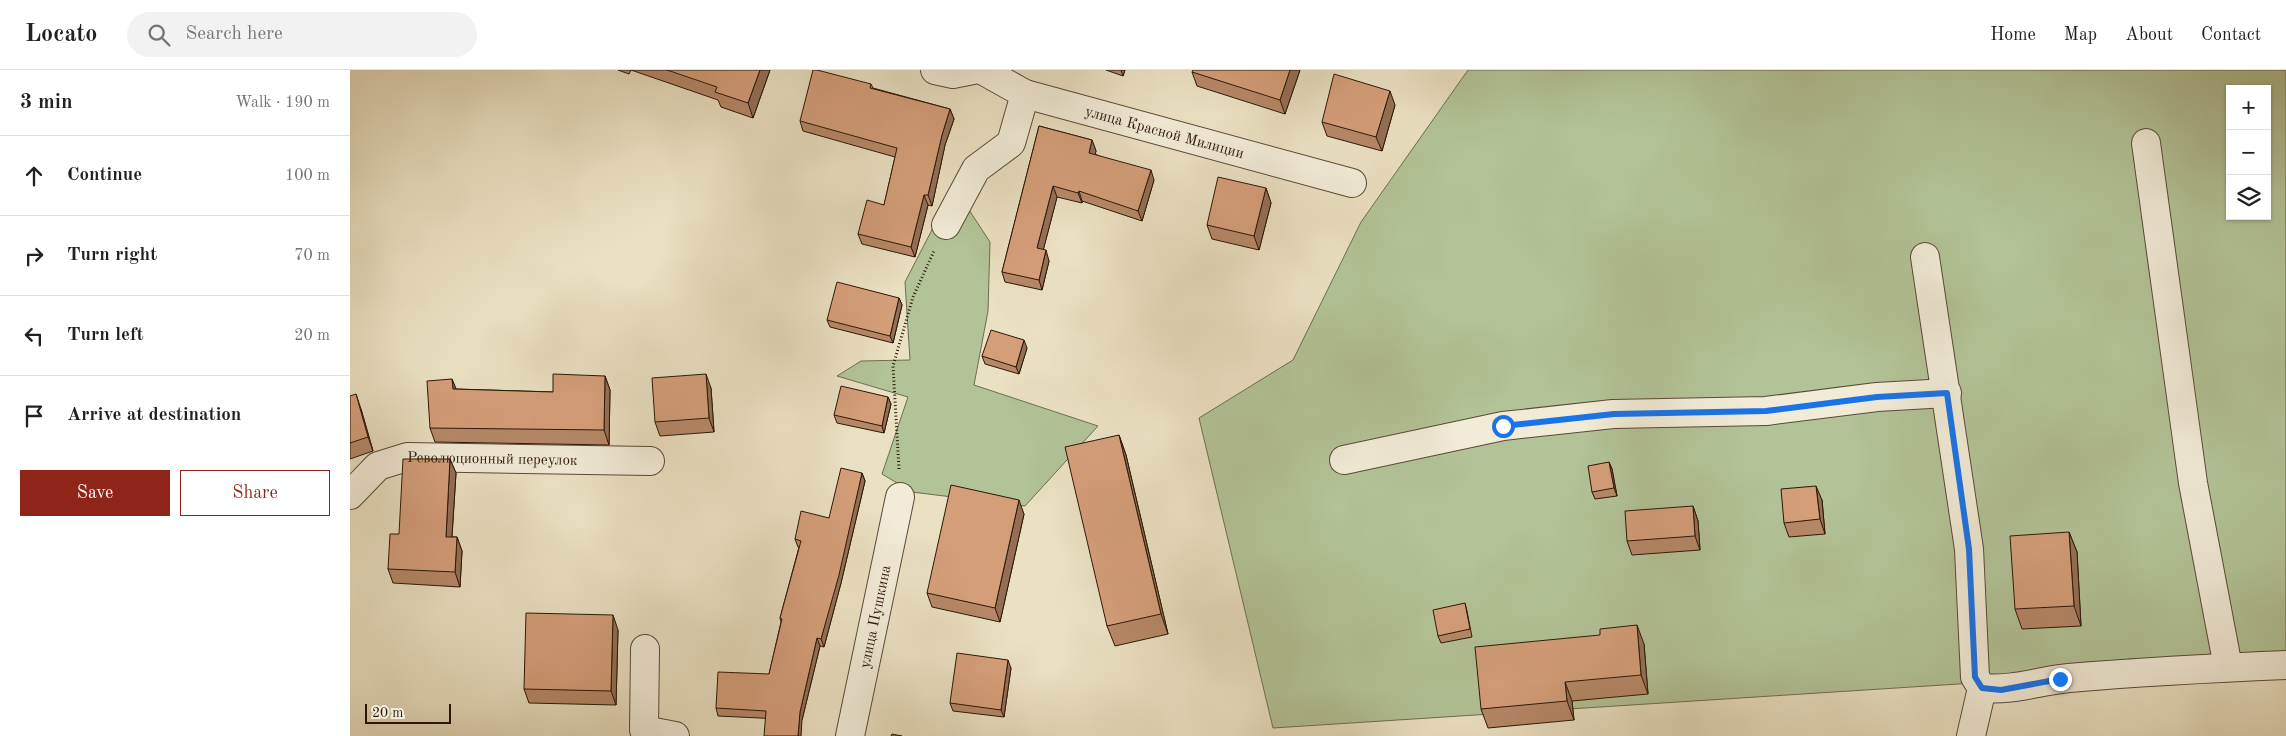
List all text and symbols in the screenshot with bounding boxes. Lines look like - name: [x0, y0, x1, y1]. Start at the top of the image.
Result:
- search box: [127, 12, 477, 57]
- icon: search: [145, 21, 173, 49]
- text: Locato: [25, 23, 97, 47]
- text: Search here: [185, 25, 283, 44]
- text: Home: [1990, 26, 2036, 44]
- text: Map: [2064, 26, 2097, 44]
- text: About: [2125, 26, 2173, 44]
- text: Contact: [2201, 26, 2261, 44]
- map controls: [2226, 85, 2271, 220]
- button: +: [2226, 85, 2271, 130]
- text: 3 min: [20, 92, 73, 113]
- text: Walk · 190 m: [235, 95, 330, 111]
- street label: улица Красной Милиции: [1083, 105, 1245, 162]
- button: −: [2226, 130, 2271, 175]
- icon: ahead: [20, 162, 48, 190]
- text: Continue: [67, 166, 142, 185]
- text: 100 m: [285, 168, 330, 184]
- button: layers: [2226, 175, 2271, 220]
- icon: right: [20, 242, 48, 270]
- text: Turn right: [67, 246, 157, 265]
- text: 70 m: [294, 248, 330, 264]
- icon: left: [20, 322, 48, 350]
- text: Turn left: [67, 326, 144, 345]
- text: 20 m: [294, 328, 330, 344]
- icon: arrive: [20, 402, 48, 430]
- text: Arrive at destination: [67, 406, 241, 425]
- route start: [1492, 415, 1515, 438]
- street label: Революционный переулок: [407, 451, 578, 469]
- button: Save: [20, 470, 170, 516]
- button: Share: [180, 470, 330, 516]
- street label: улица Пушкина: [858, 563, 895, 670]
- route end: [2049, 668, 2072, 691]
- scale bar: [365, 701, 451, 724]
- text: 20 m: [372, 706, 403, 720]

